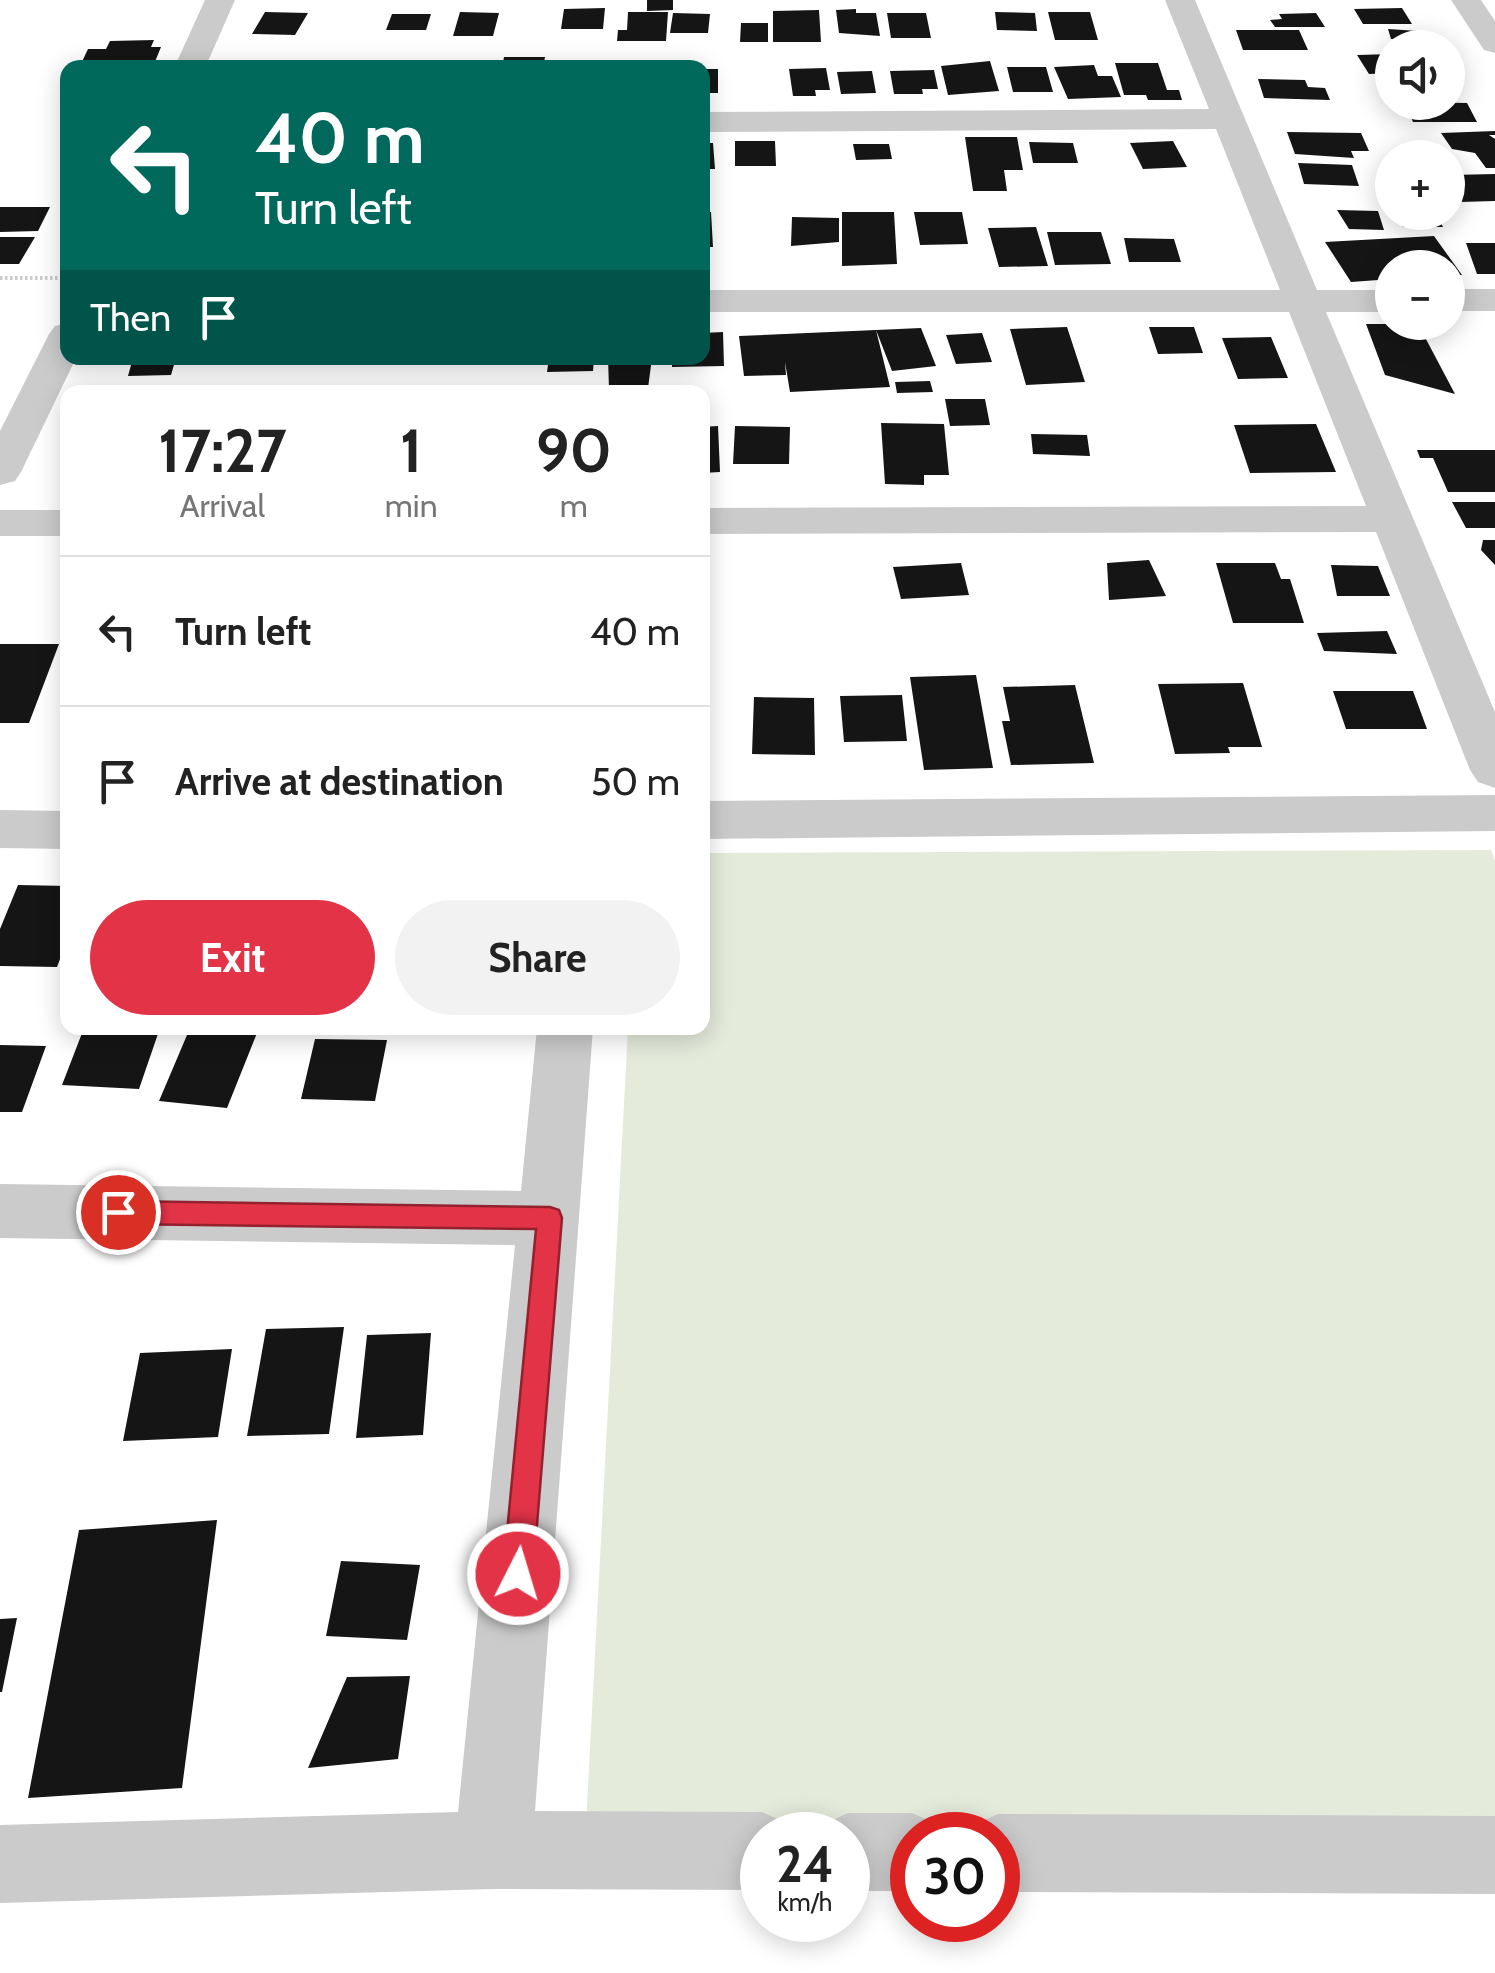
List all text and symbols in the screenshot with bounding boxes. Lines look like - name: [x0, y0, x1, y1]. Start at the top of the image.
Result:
- map controls: [1375, 30, 1465, 340]
- button: sound: [1375, 30, 1465, 120]
- text: 40 m: [255, 95, 424, 181]
- icon: left: [90, 100, 220, 230]
- button: +: [1375, 140, 1465, 230]
- text: Turn left: [255, 181, 412, 235]
- button: −: [1375, 250, 1465, 340]
- icon: arrive: [191, 290, 246, 345]
- text: Then: [90, 294, 171, 341]
- text: 17:27: [158, 414, 287, 487]
- text: 1: [400, 414, 422, 487]
- text: 90: [536, 414, 612, 487]
- text: Arrival: [180, 486, 265, 525]
- text: min: [385, 486, 438, 525]
- text: m: [560, 486, 588, 525]
- icon: left: [90, 604, 145, 659]
- text: Turn left: [175, 608, 311, 655]
- text: 40 m: [590, 608, 680, 655]
- icon: arrive: [90, 754, 145, 809]
- text: Arrive at destination: [175, 758, 504, 805]
- text: 50 m: [591, 758, 680, 805]
- button: Exit: [90, 900, 375, 1015]
- button: Share: [395, 900, 680, 1015]
- pin: [76, 1170, 161, 1255]
- icon: arrive: [91, 1185, 146, 1240]
- position arrow: [466, 1522, 570, 1626]
- speed limit sign: 30: [890, 1812, 1020, 1942]
- text: 24: [776, 1834, 834, 1895]
- text: km/h: [778, 1887, 832, 1917]

